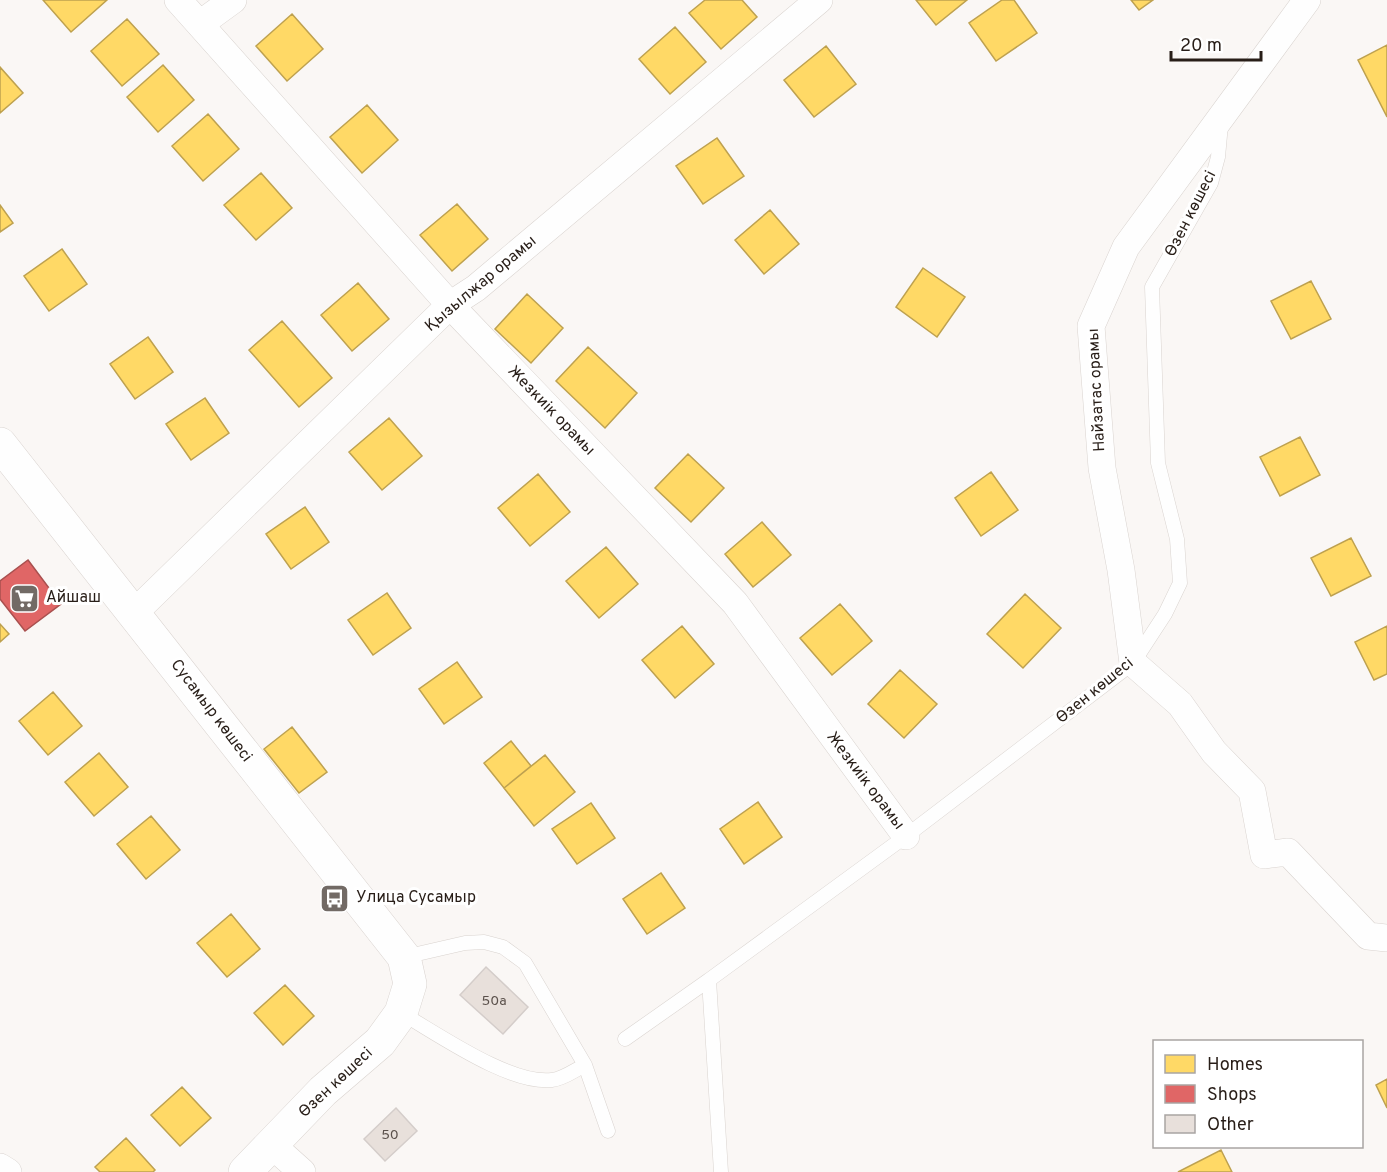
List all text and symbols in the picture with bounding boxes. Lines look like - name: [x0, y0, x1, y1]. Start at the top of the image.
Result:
- scale bar: [1171, 24, 1261, 62]
- text: 20 m: [1180, 35, 1222, 58]
- street label: Өзен көшесі: [1161, 167, 1221, 261]
- street label: Қызылжар орамы: [421, 231, 541, 337]
- street label: Найзатас орамы: [1084, 328, 1110, 452]
- street label: Жезкиік орамы: [503, 362, 599, 460]
- supermarket icon: Айшаш: [9, 582, 41, 614]
- place label: Айшаш: [46, 588, 101, 608]
- street label: Өзен көшесі: [1052, 654, 1138, 728]
- street label: Сусамыр көшесі: [166, 656, 256, 766]
- street label: Жезкиік орамы: [822, 728, 908, 834]
- bus stop icon: Улица Сусамыр: [319, 882, 351, 914]
- place label: Улица Сусамыр: [356, 888, 476, 908]
- house number: 50а: [481, 993, 507, 1010]
- legend: [1153, 1040, 1363, 1148]
- street label: Өзен көшесі: [295, 1044, 377, 1122]
- text: Homes: [1207, 1054, 1263, 1077]
- text: Shops: [1207, 1084, 1257, 1107]
- text: Other: [1207, 1114, 1254, 1137]
- house number: 50: [381, 1127, 399, 1144]

